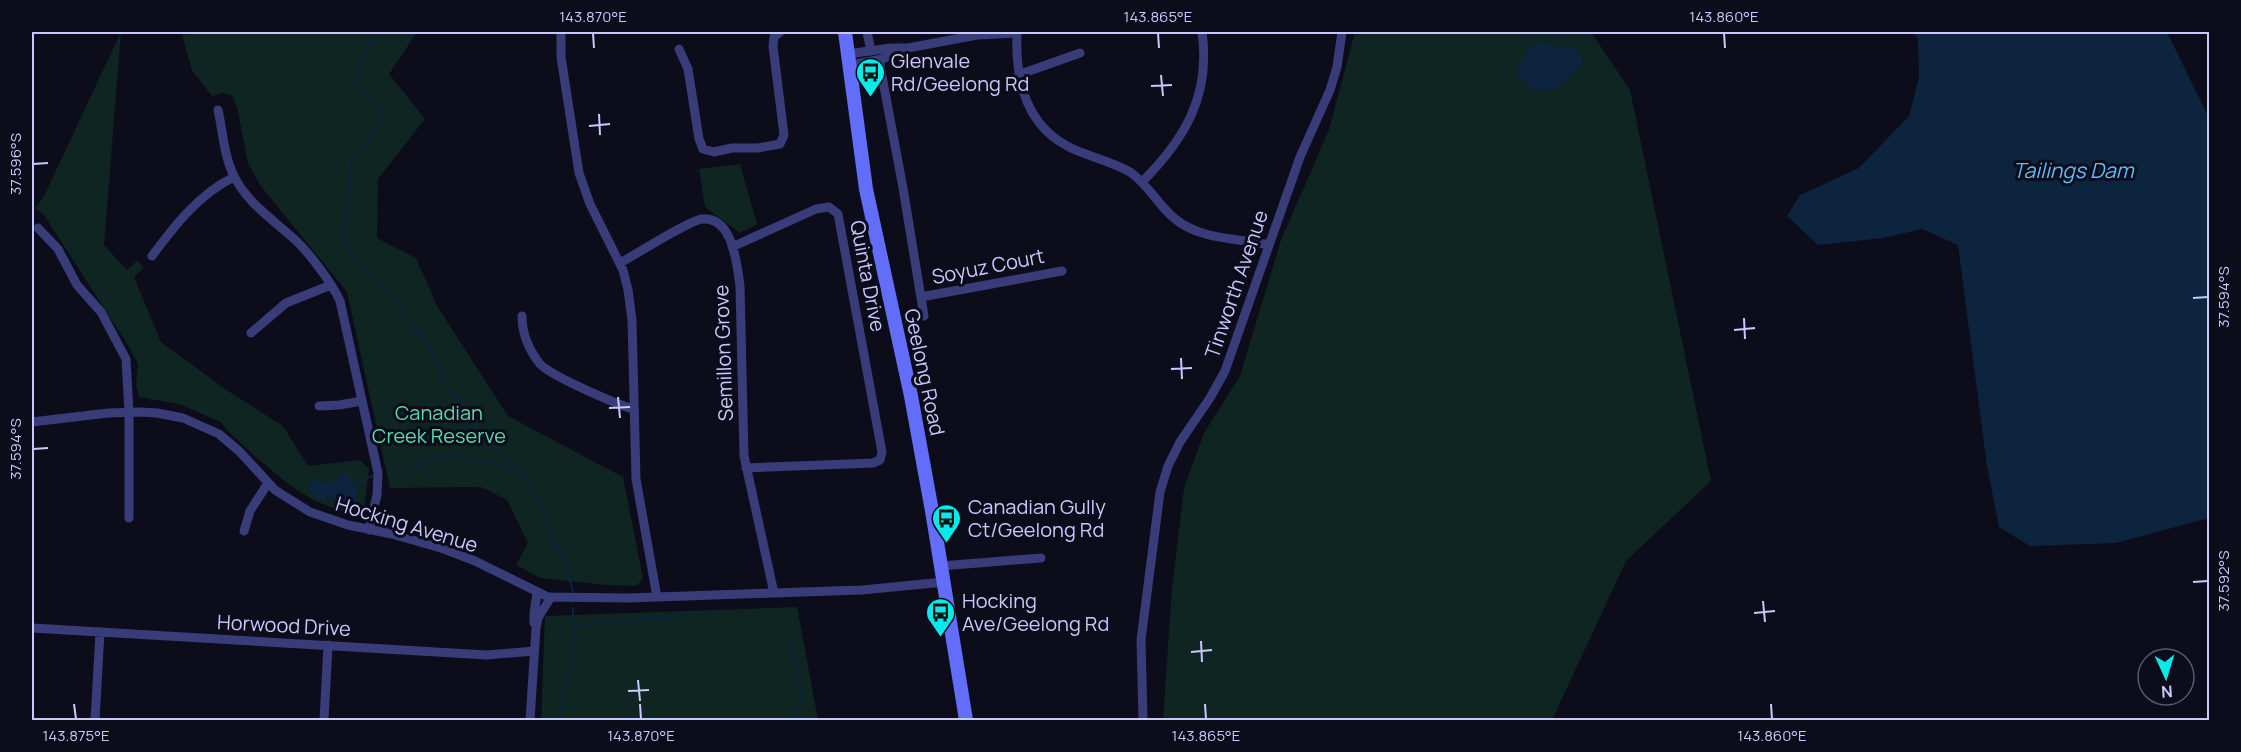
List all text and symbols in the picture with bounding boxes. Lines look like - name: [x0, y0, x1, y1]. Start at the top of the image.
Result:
- text: 143.870°E: [559, 6, 627, 27]
- text: 143.865°E: [1124, 6, 1192, 27]
- text: 143.860°E: [1689, 6, 1759, 27]
- place label: Glenvale Rd/Geelong Rd: [891, 47, 1029, 97]
- bus stop icon: Glenvale Rd/Geelong Rd: [854, 56, 886, 98]
- text: 37.596°S: [5, 133, 26, 195]
- water label: Tailings Dam: [2012, 156, 2135, 184]
- street label: Tinworth Avenue: [1198, 206, 1274, 362]
- street label: Quinta Drive: [844, 218, 892, 334]
- street label: Soyuz Court: [929, 242, 1047, 290]
- text: 37.594°S: [2213, 266, 2234, 328]
- street label: Semillon Grove: [707, 284, 739, 422]
- street label: Geelong Road: [898, 306, 952, 438]
- park label: Canadian Creek Reserve: [372, 399, 506, 449]
- text: 37.594°S: [5, 418, 26, 480]
- street label: Hocking Avenue: [333, 490, 481, 558]
- place label: Canadian Gully Ct/Geelong Rd: [968, 493, 1106, 543]
- bus stop icon: Canadian Gully Ct/Geelong Rd: [931, 502, 963, 544]
- text: 37.592°S: [2213, 550, 2234, 612]
- place label: Hocking Ave/Geelong Rd: [962, 587, 1109, 637]
- bus stop icon: Hocking Ave/Geelong Rd: [925, 596, 957, 638]
- street label: Horwood Drive: [216, 608, 352, 642]
- north arrow: [2136, 647, 2196, 707]
- text: N: [2161, 681, 2174, 703]
- text: 143.875°E: [43, 725, 110, 746]
- text: 143.870°E: [607, 725, 675, 746]
- text: 143.865°E: [1172, 725, 1240, 746]
- text: 143.860°E: [1737, 725, 1807, 746]

